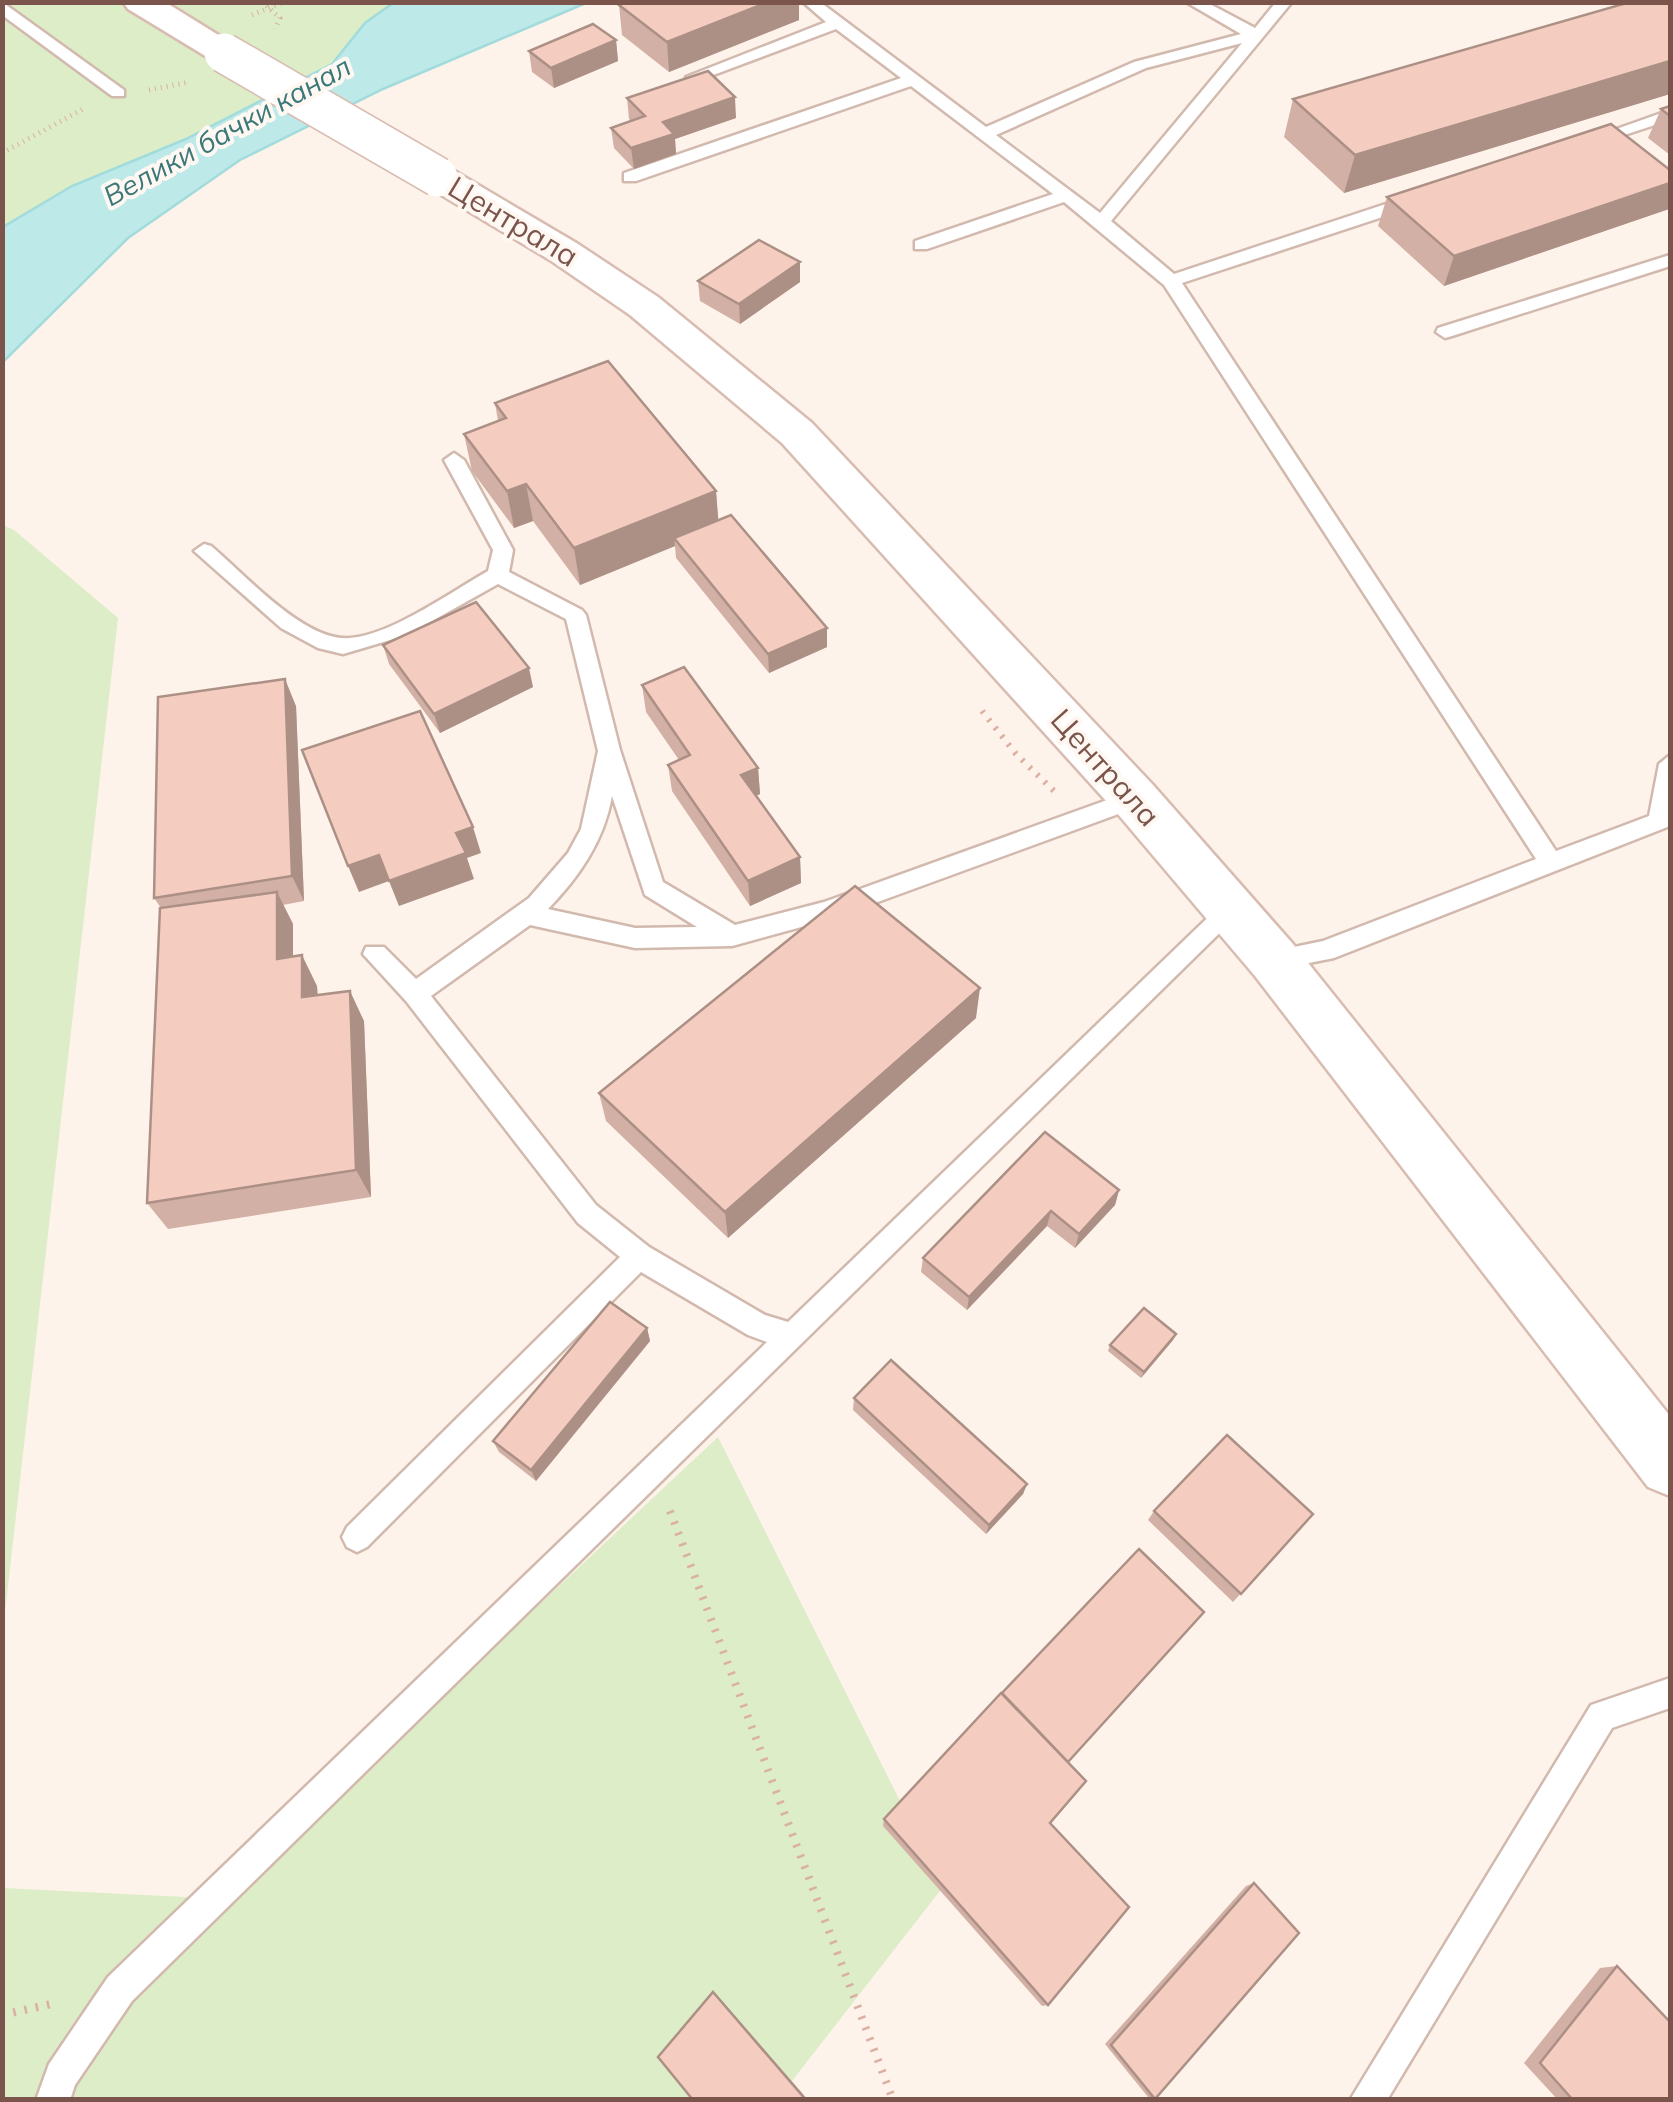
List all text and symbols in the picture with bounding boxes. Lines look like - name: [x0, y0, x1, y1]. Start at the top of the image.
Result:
- water label: Велики бачки канал: [97, 48, 356, 213]
- street label: Централа: [442, 168, 585, 275]
- street label: Централа: [1043, 701, 1168, 834]

